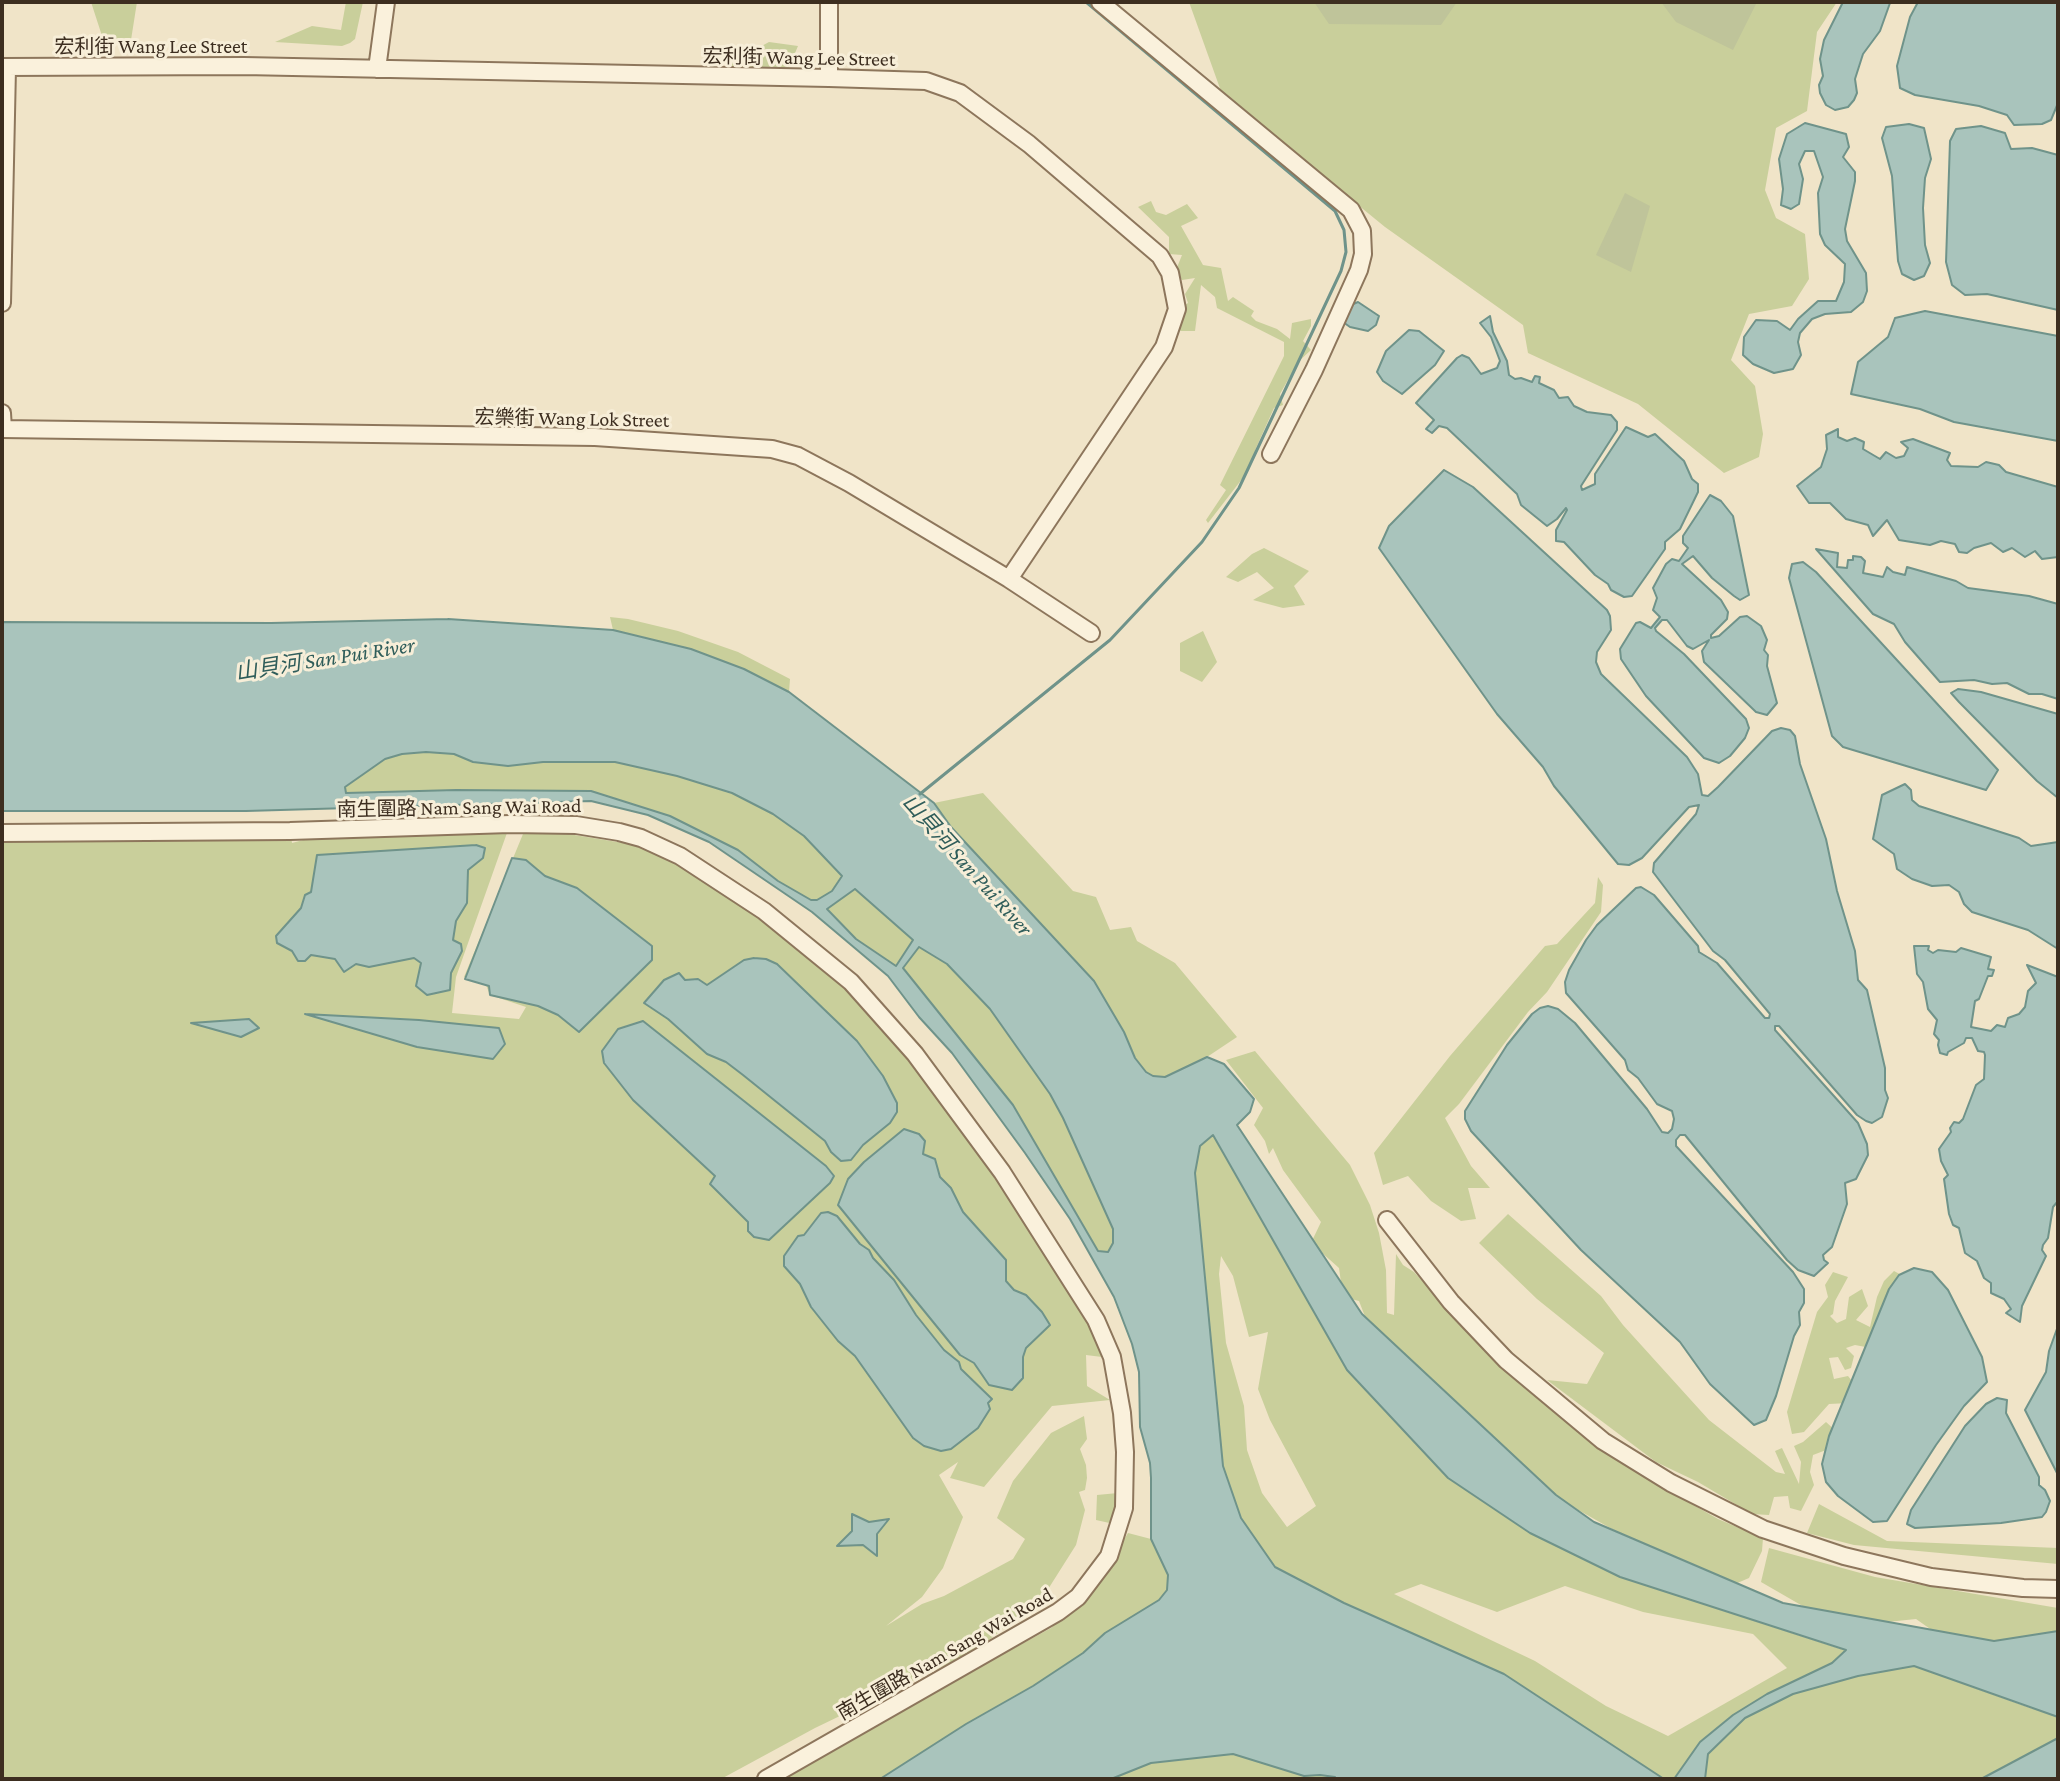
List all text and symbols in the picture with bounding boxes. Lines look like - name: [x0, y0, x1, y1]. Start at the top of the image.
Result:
- street label: 宏利街 Wang Lee Street: [55, 35, 247, 59]
- street label: 宏利街 Wang Lee Street: [702, 44, 896, 72]
- street label: 宏樂街 Wang Lok Street: [474, 405, 670, 433]
- water label: 山貝河 San Pui River: [233, 632, 417, 686]
- water label: 山貝河 San Pui River: [897, 789, 1037, 941]
- street label: 南生圍路 Nam Sang Wai Road: [336, 794, 582, 822]
- street label: 南生圍路 Nam Sang Wai Road: [833, 1582, 1057, 1726]

